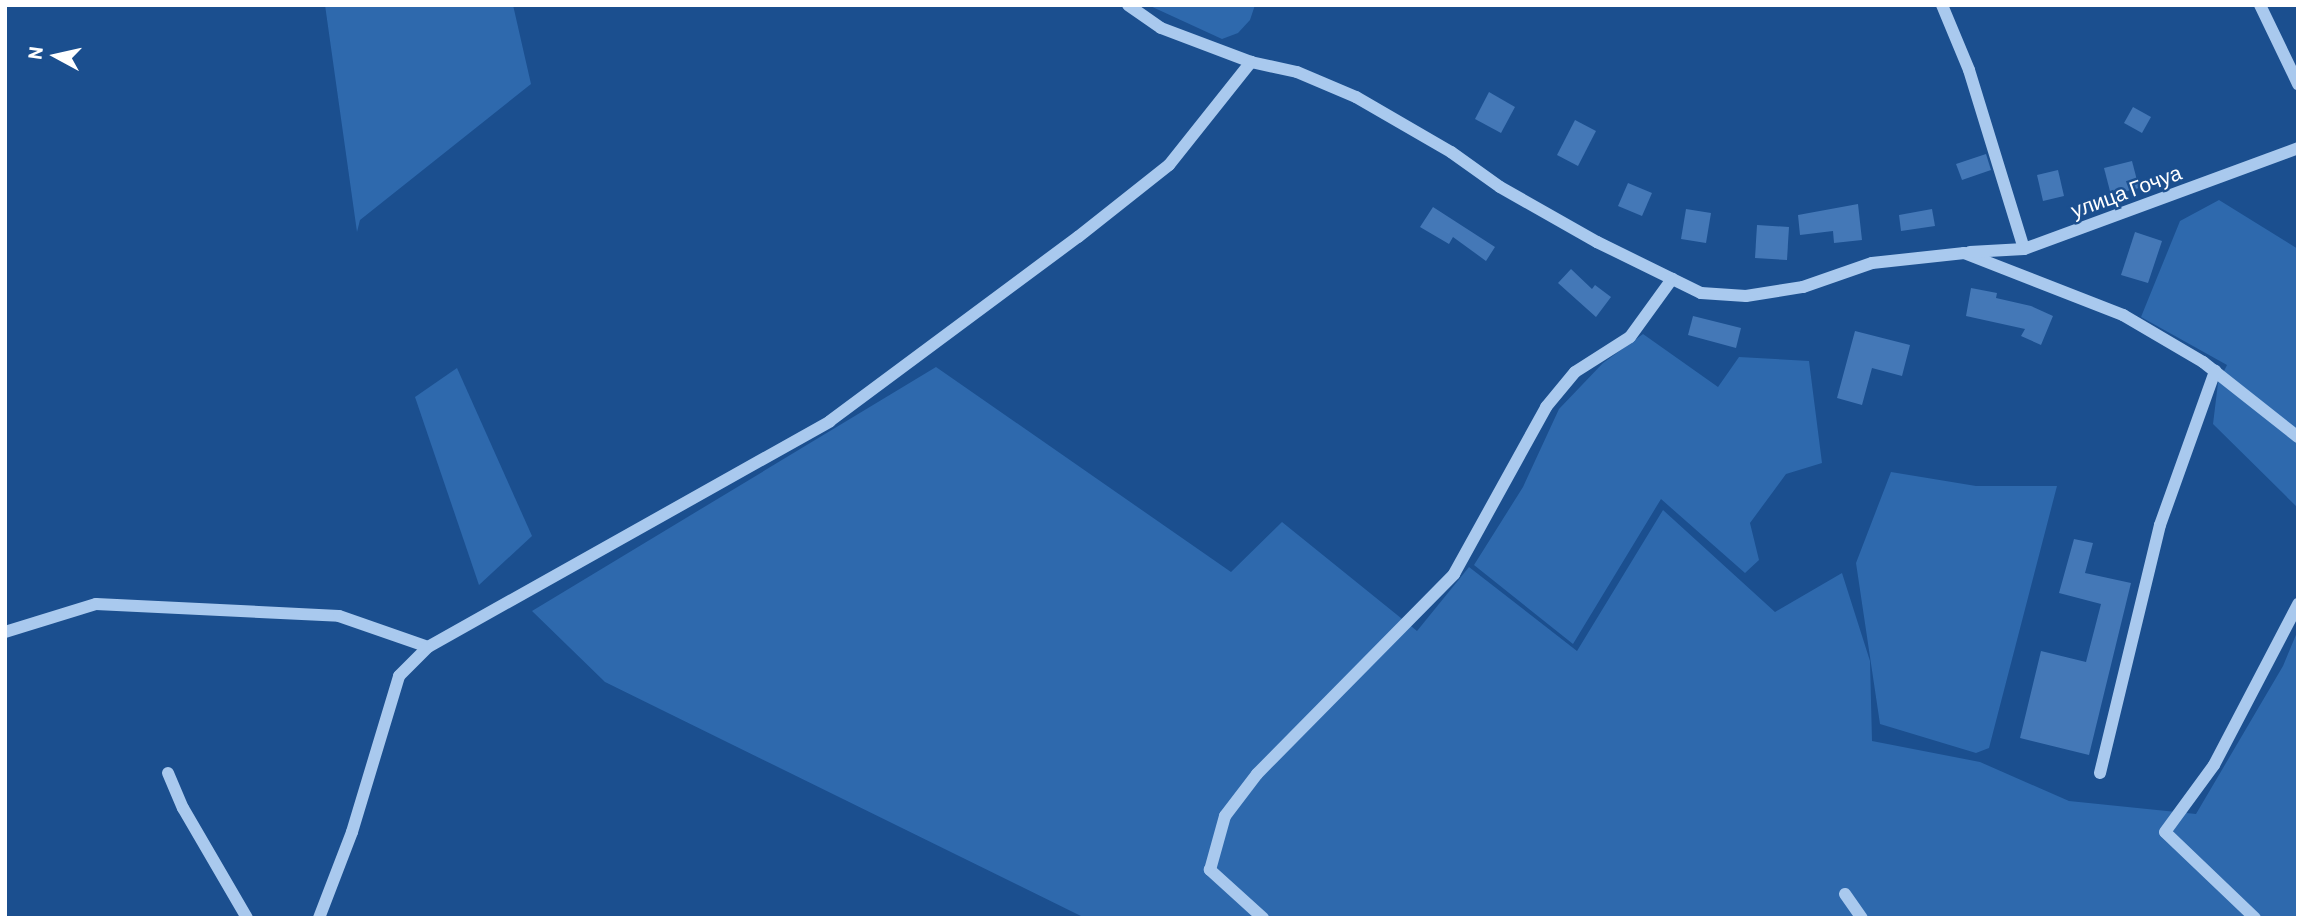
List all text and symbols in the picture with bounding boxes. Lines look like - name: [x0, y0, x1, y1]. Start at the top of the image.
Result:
- north arrow: [21, 21, 91, 91]
- text: N: [22, 45, 47, 61]
- street label: улица Гочуа: [2067, 159, 2185, 223]

